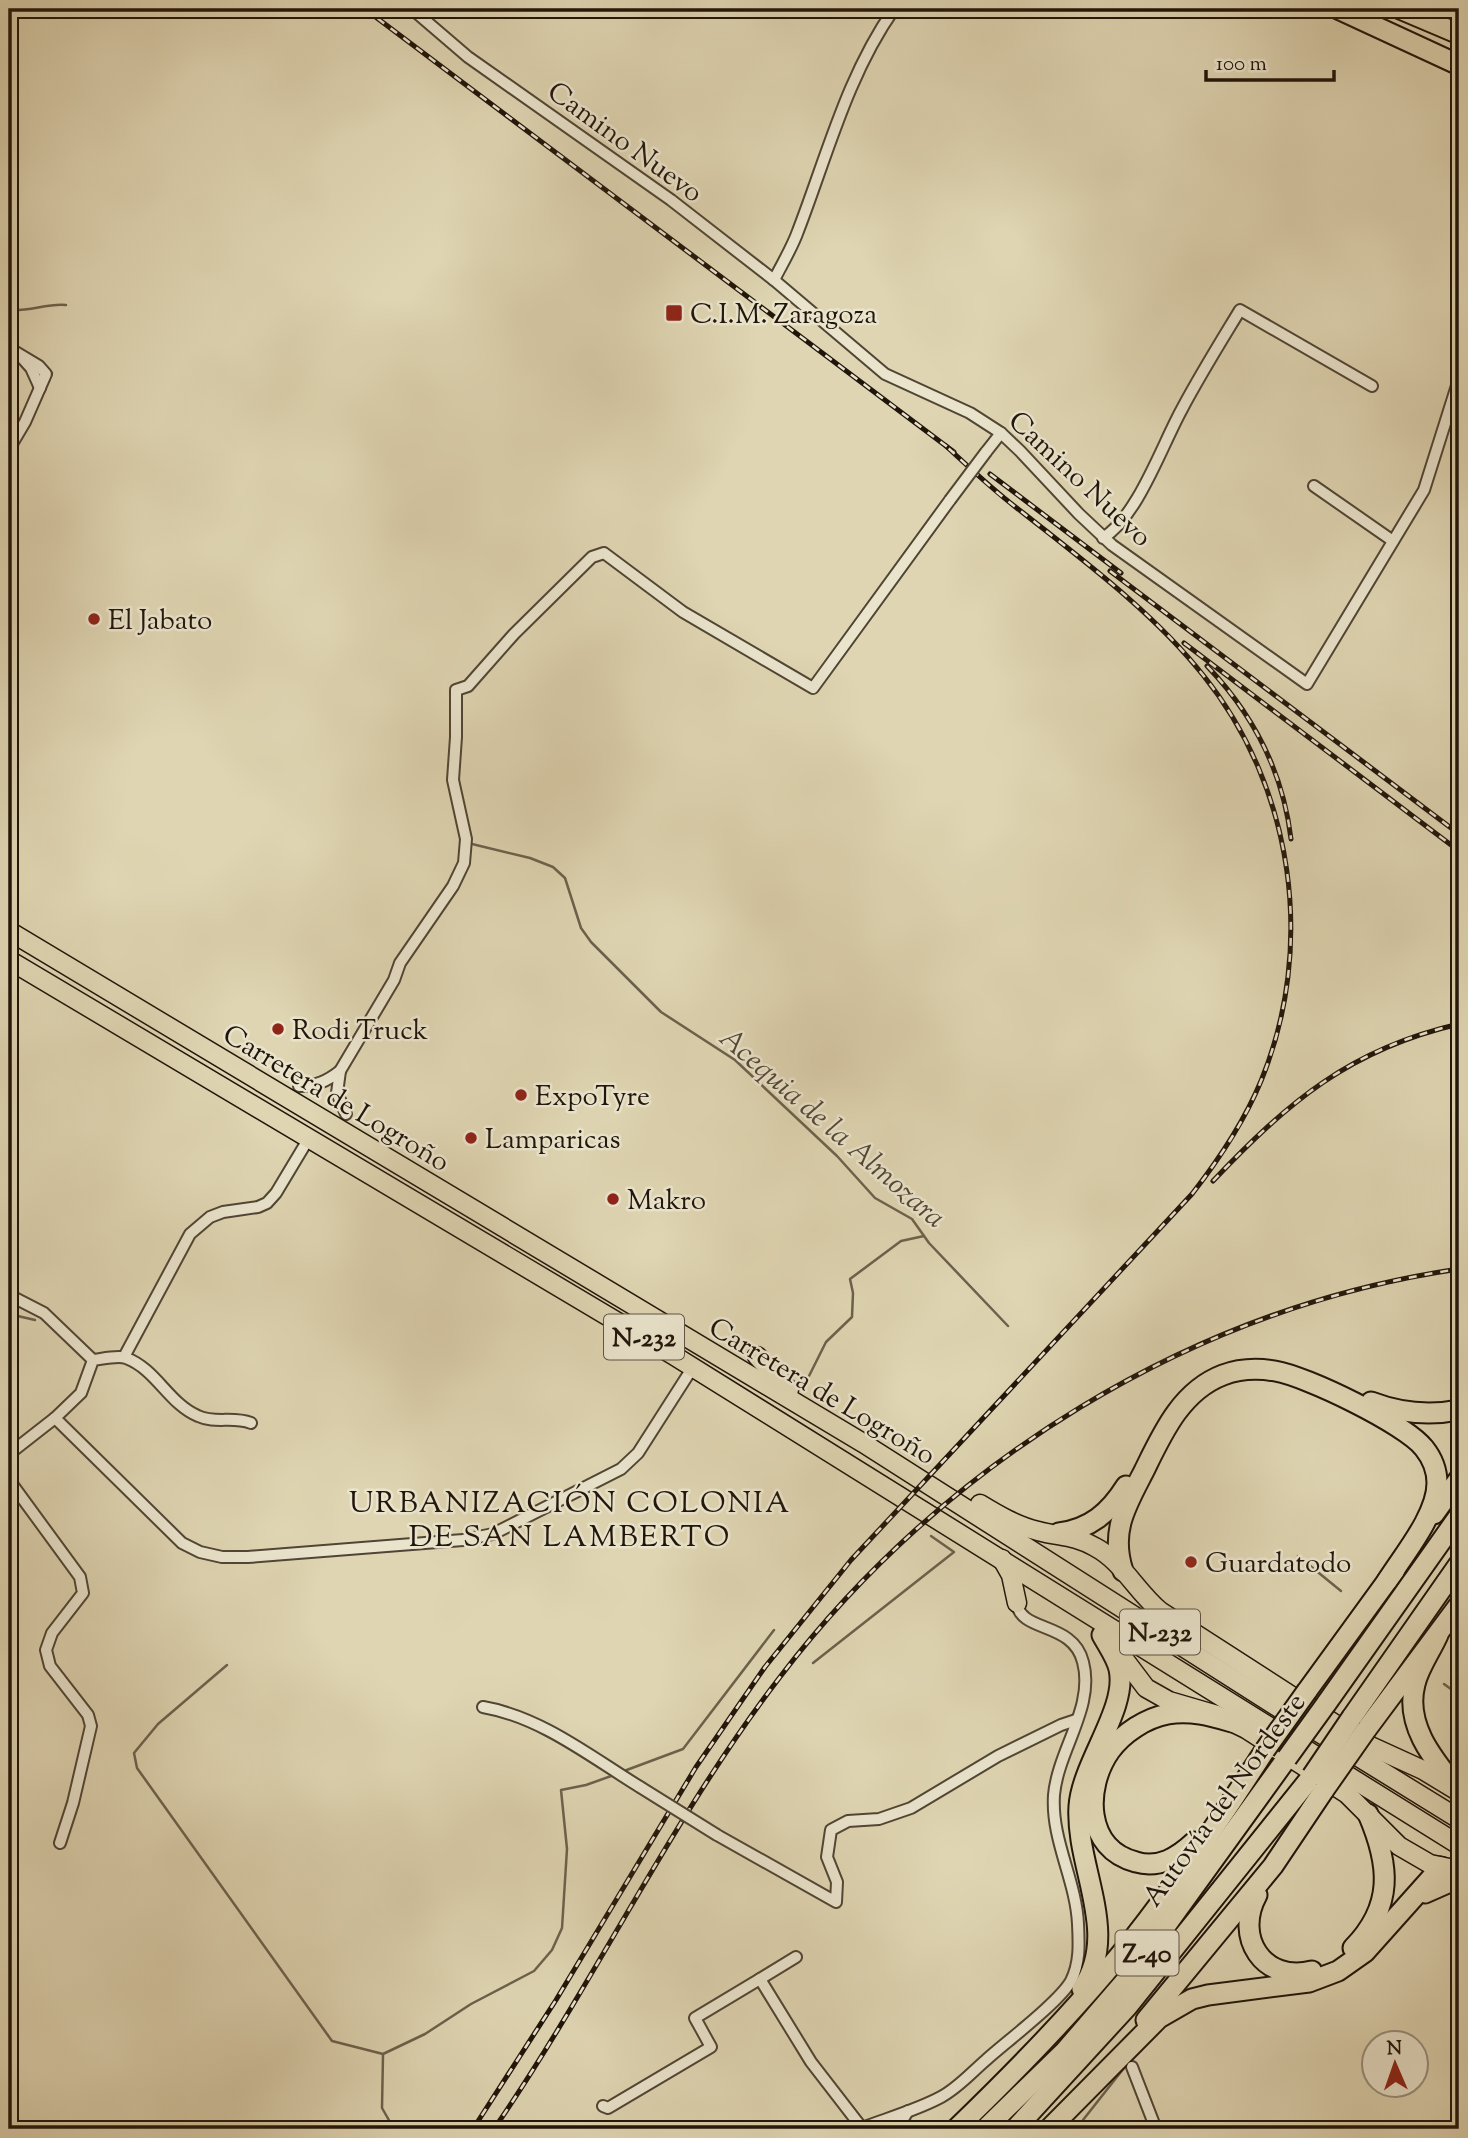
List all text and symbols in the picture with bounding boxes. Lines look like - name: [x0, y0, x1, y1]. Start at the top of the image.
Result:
- scale bar: [1206, 38, 1333, 82]
- text: 100 m: [1216, 50, 1267, 80]
- street label: Camino Nuevo: [538, 73, 710, 214]
- place label: C.I.M. Zaragoza: [690, 296, 877, 336]
- marker: C.I.M. Zaragoza: [664, 303, 684, 323]
- street label: Camino Nuevo: [998, 403, 1160, 558]
- place label: El Jabato: [108, 602, 212, 642]
- marker: El Jabato: [86, 611, 102, 627]
- place label: Rodi Truck: [292, 1012, 428, 1052]
- street label: Carretera de Logroño: [214, 1016, 457, 1183]
- water label: Acequia de la Almozara: [709, 1018, 954, 1240]
- marker: Rodi Truck: [270, 1021, 286, 1037]
- place label: ExpoTyre: [535, 1078, 650, 1118]
- marker: ExpoTyre: [513, 1087, 529, 1103]
- place label: Lamparicas: [485, 1121, 621, 1161]
- marker: Lamparicas: [463, 1130, 479, 1146]
- place label: Makro: [627, 1182, 706, 1222]
- marker: Makro: [605, 1191, 621, 1207]
- street label: Carretera de Logroño: [700, 1309, 943, 1476]
- road number: N-232: [604, 1314, 684, 1360]
- district label: URBANIZACIÓN COLONIA DE SAN LAMBERTO: [349, 1483, 791, 1560]
- place label: Guardatodo: [1205, 1545, 1351, 1585]
- marker: Guardatodo: [1183, 1554, 1199, 1570]
- road number: N-232: [1120, 1610, 1200, 1654]
- street label: Autovía del Nordeste: [1134, 1686, 1317, 1916]
- road number: Z-40: [1116, 1930, 1178, 1976]
- north arrow: [1360, 2030, 1430, 2100]
- text: N: [1386, 2036, 1403, 2063]

